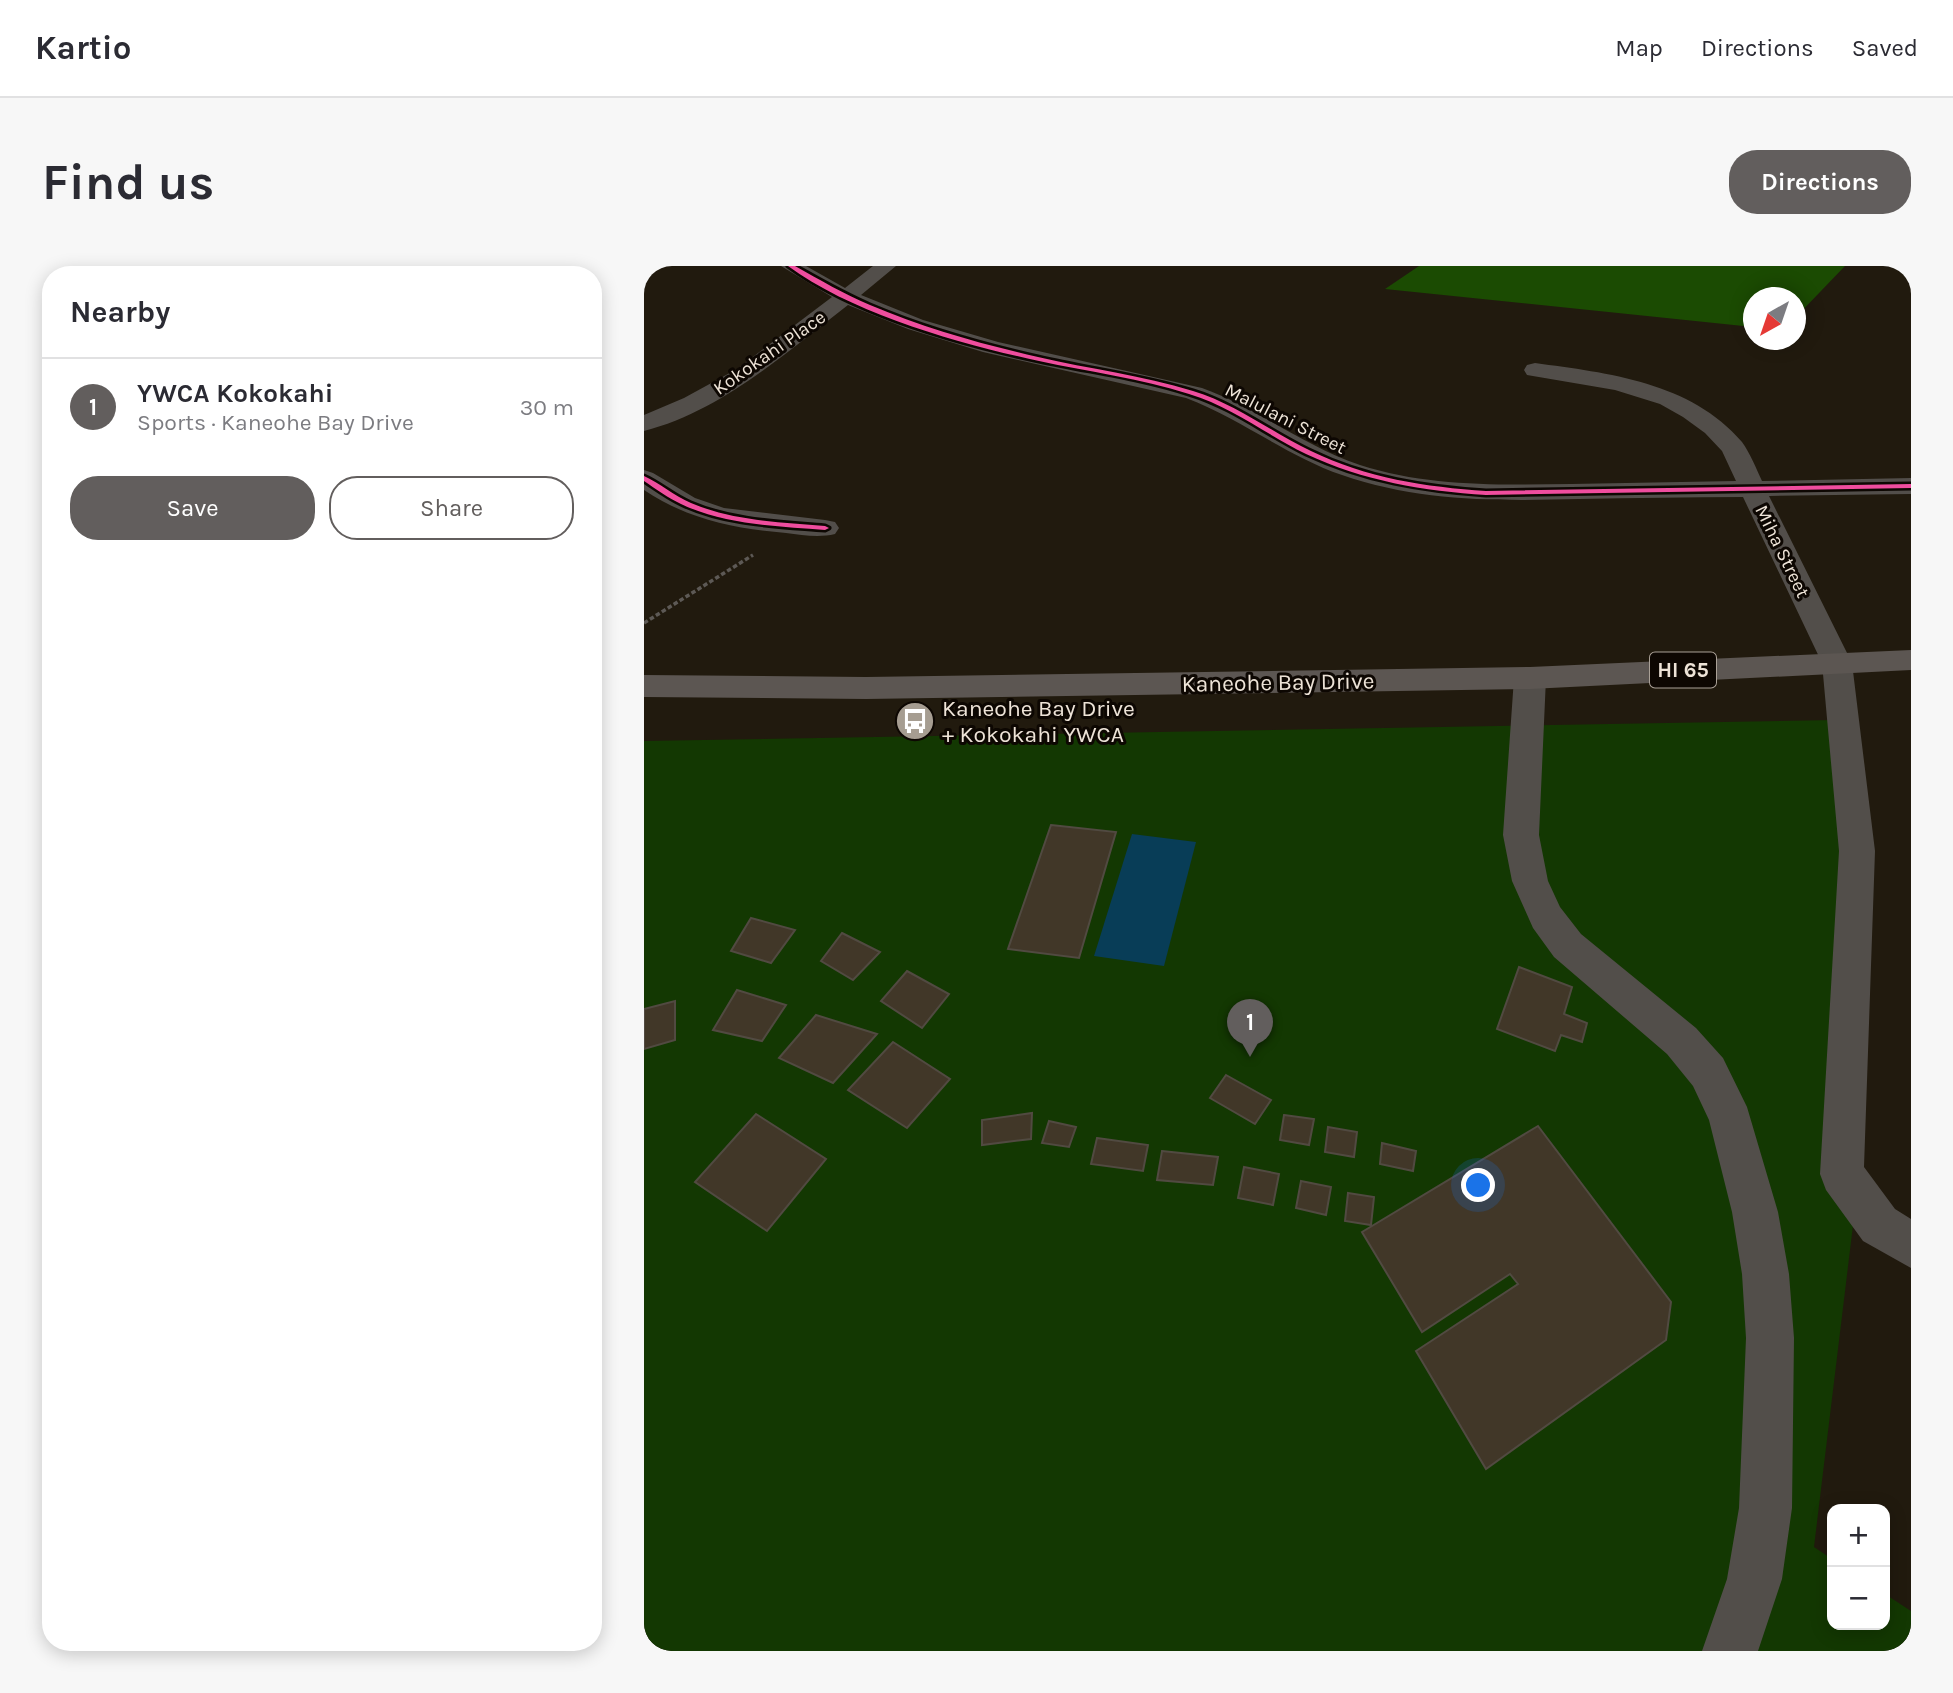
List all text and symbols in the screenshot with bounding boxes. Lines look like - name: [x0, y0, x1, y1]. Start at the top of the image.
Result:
- text: Kartio: [35, 29, 131, 67]
- text: Map: [1615, 34, 1663, 62]
- text: Directions: [1701, 34, 1814, 62]
- text: Saved: [1852, 34, 1918, 62]
- button: Directions: [1729, 150, 1911, 214]
- text: Find us: [42, 154, 214, 211]
- north arrow: [1743, 287, 1806, 350]
- text: Nearby: [70, 294, 170, 330]
- street label: Kokokahi Place: [709, 306, 830, 400]
- text: YWCA Kokokahi: [137, 378, 333, 409]
- street label: Malulani Street: [1221, 379, 1350, 459]
- text: 1: [89, 394, 97, 421]
- text: 30 m: [520, 394, 574, 421]
- text: Sports · Kaneohe Bay Drive: [137, 409, 414, 436]
- button: Save: [70, 476, 315, 540]
- button: Share: [329, 476, 574, 540]
- street label: Miha Street: [1750, 502, 1814, 601]
- road number: HI 65: [1650, 652, 1716, 688]
- street label: Kaneohe Bay Drive: [1181, 667, 1375, 698]
- place label: Kaneohe Bay Drive + Kokokahi YWCA: [942, 695, 1135, 748]
- bus stop icon: Kaneohe Bay Drive + Kokokahi YWCA: [894, 700, 936, 742]
- pin: 1: [1227, 999, 1273, 1057]
- your location: [1461, 1168, 1495, 1202]
- map controls: [1827, 1504, 1890, 1630]
- button: +: [1827, 1504, 1890, 1567]
- button: −: [1827, 1567, 1890, 1630]

